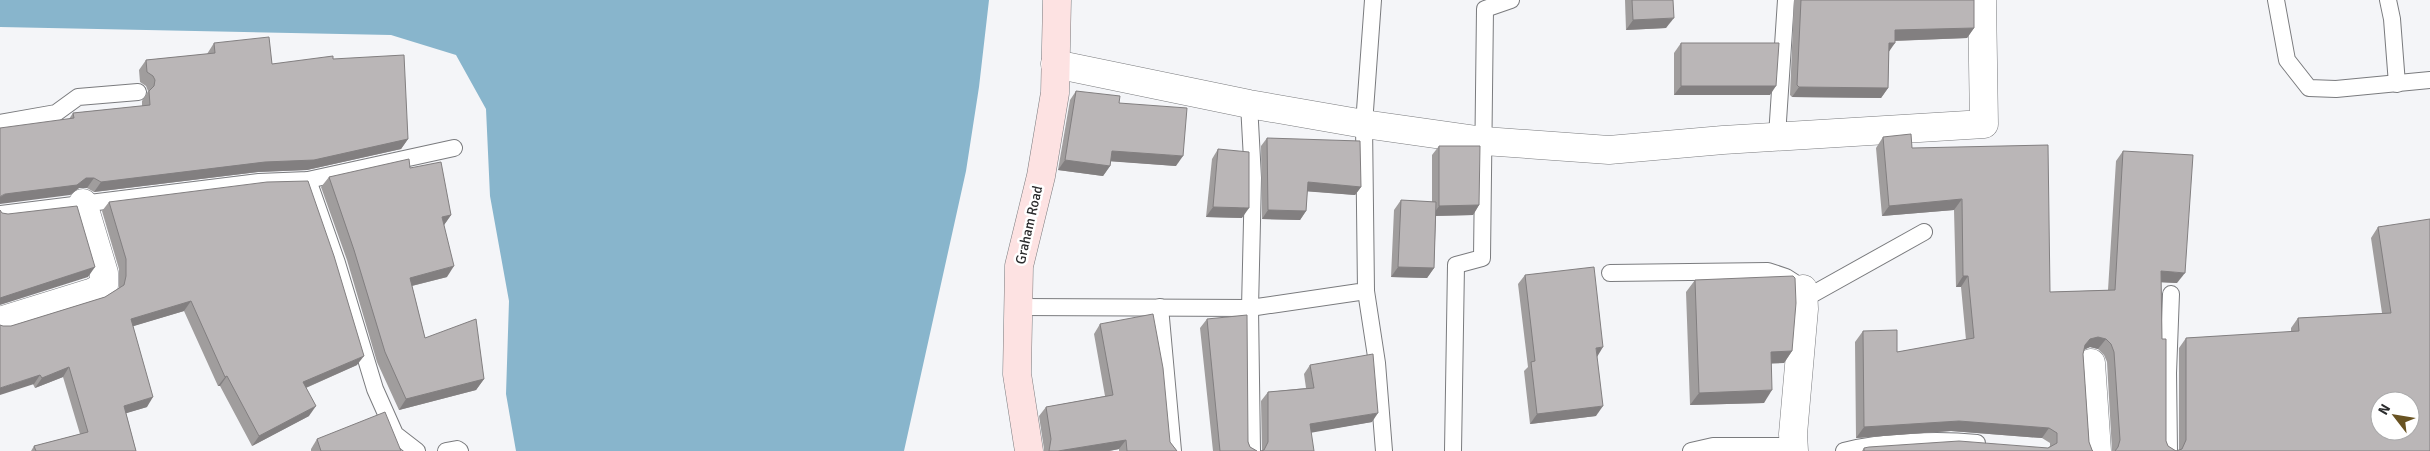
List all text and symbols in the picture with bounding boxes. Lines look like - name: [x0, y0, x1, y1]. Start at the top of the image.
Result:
- street label: Graham Road: [1012, 184, 1046, 266]
- north arrow: [2370, 391, 2420, 441]
- text: N: [2374, 401, 2394, 418]

